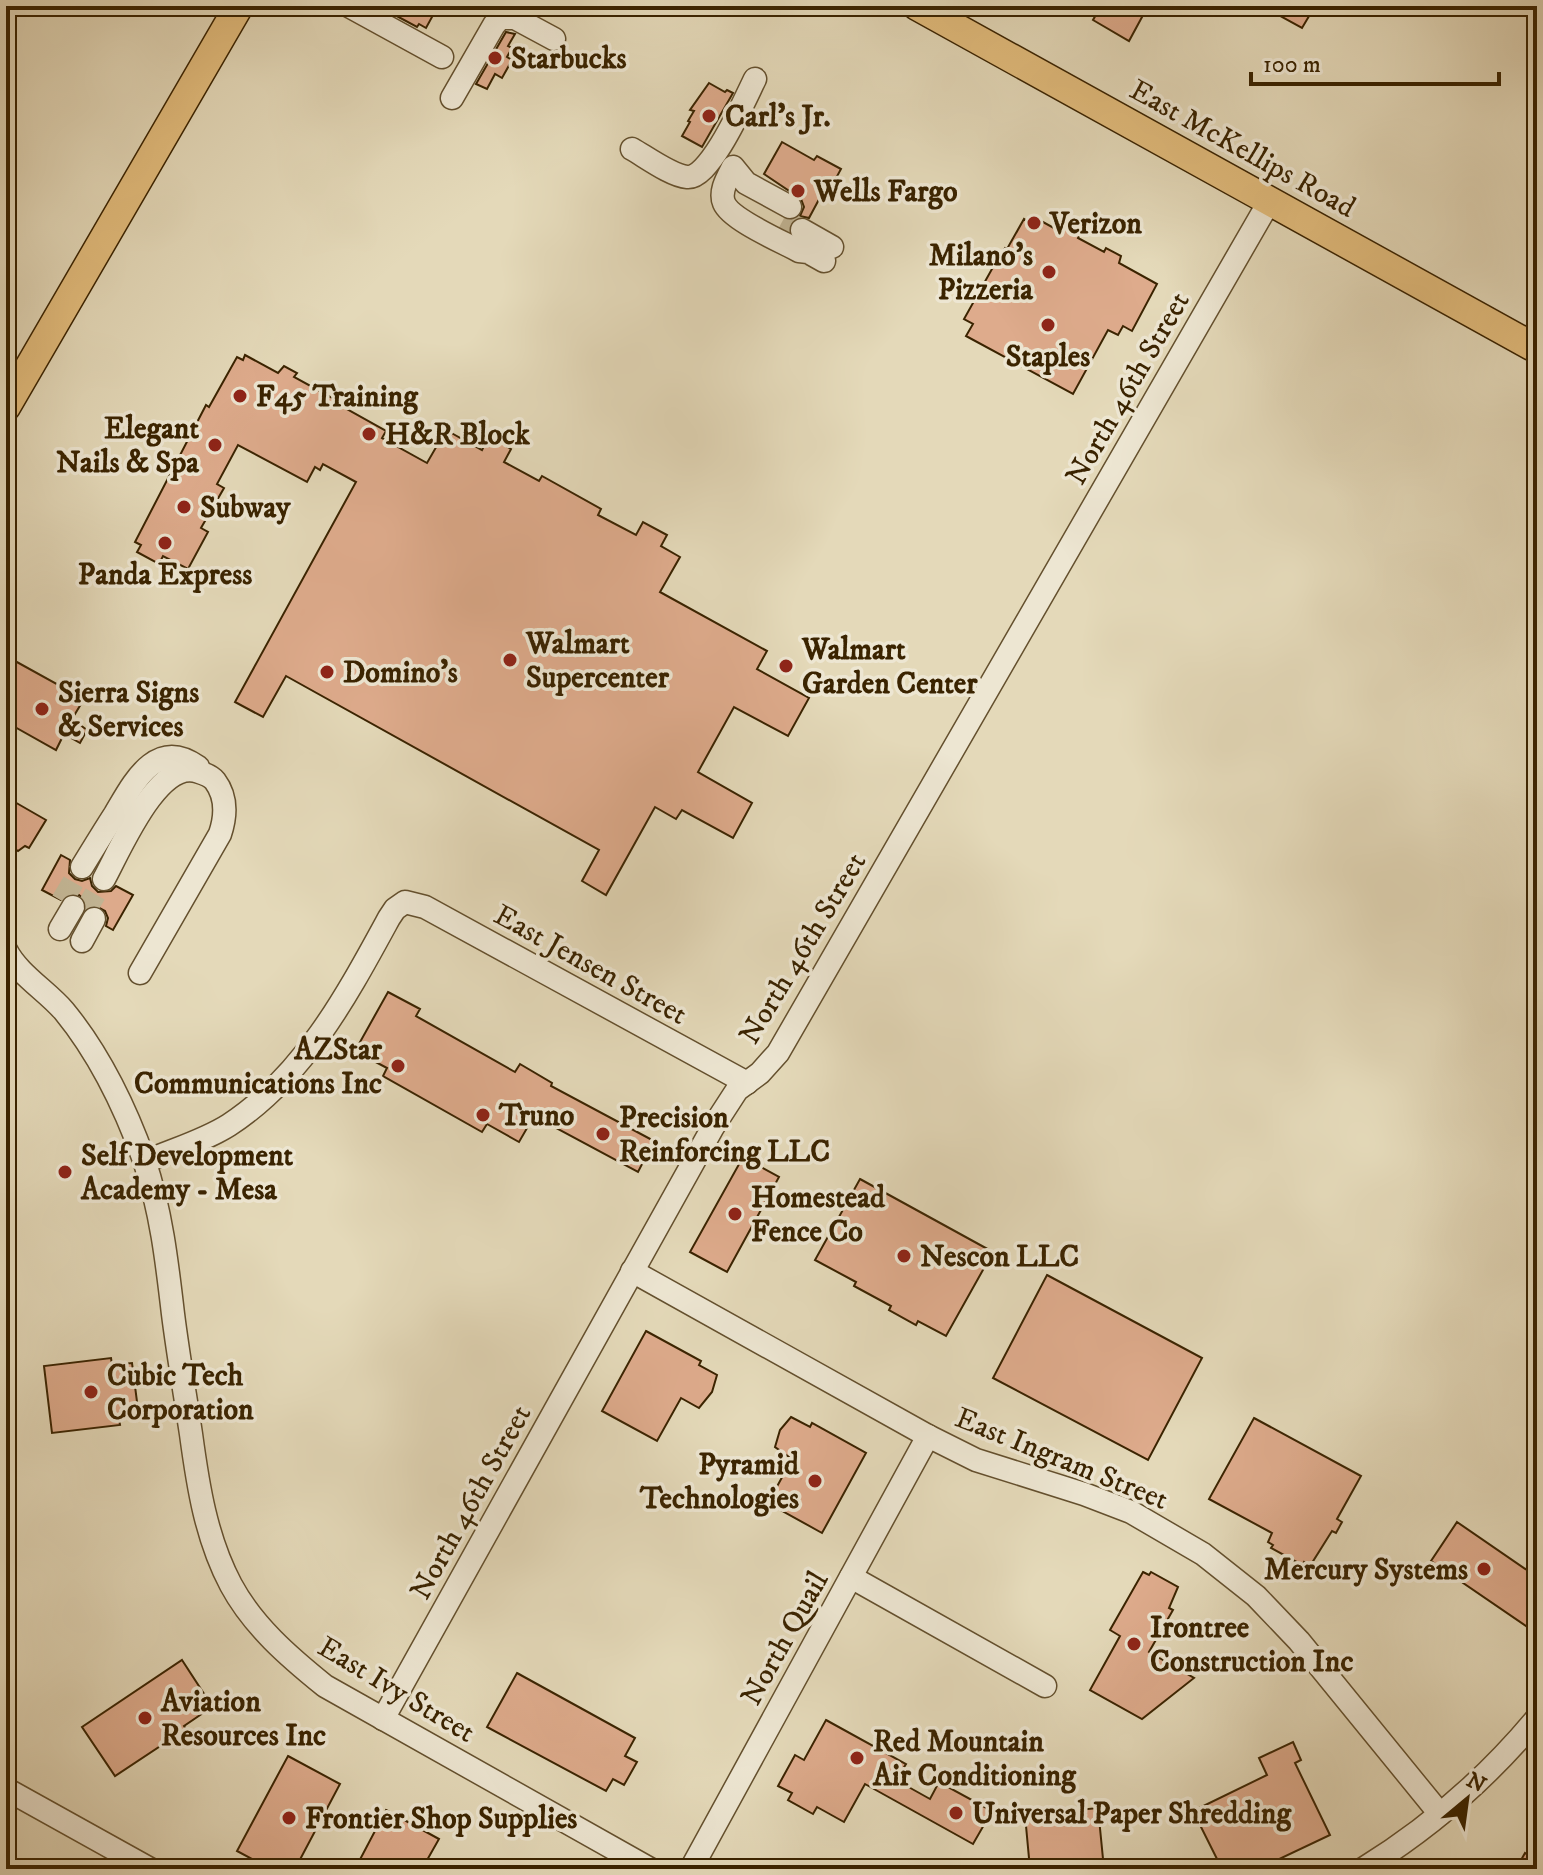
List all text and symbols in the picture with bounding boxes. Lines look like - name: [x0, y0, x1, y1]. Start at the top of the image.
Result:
- scale bar: [1251, 36, 1499, 86]
- place label: Starbucks: [511, 41, 627, 78]
- marker: Starbucks: [486, 49, 504, 67]
- text: 100 m: [1263, 50, 1321, 80]
- street label: East McKellips Road: [1123, 72, 1362, 227]
- place label: Carl's Jr.: [725, 99, 831, 136]
- marker: Carl's Jr.: [700, 107, 718, 125]
- place label: Wells Fargo: [813, 174, 958, 211]
- marker: Wells Fargo: [789, 182, 807, 200]
- place label: Verizon: [1049, 206, 1142, 243]
- marker: Verizon: [1025, 214, 1043, 232]
- place label: Milano's Pizzeria: [929, 238, 1034, 309]
- marker: Milano's Pizzeria: [1040, 263, 1058, 281]
- street label: North 46th Street: [1058, 286, 1199, 492]
- marker: Staples: [1039, 316, 1057, 334]
- place label: Staples: [1006, 339, 1090, 376]
- place label: F45 Training: [256, 379, 419, 416]
- marker: F45 Training: [231, 387, 249, 405]
- place label: Elegant Nails & Spa: [56, 411, 200, 482]
- place label: H&R Block: [385, 417, 531, 454]
- marker: H&R Block: [360, 425, 378, 443]
- marker: Elegant Nails & Spa: [206, 436, 224, 454]
- place label: Subway: [200, 490, 291, 527]
- marker: Subway: [175, 498, 193, 516]
- marker: Panda Express: [156, 534, 174, 552]
- place label: Panda Express: [78, 557, 252, 594]
- place label: Walmart Supercenter: [525, 626, 670, 697]
- place label: Walmart Garden Center: [801, 632, 978, 703]
- marker: Walmart Supercenter: [501, 651, 519, 669]
- place label: Domino's: [343, 655, 458, 692]
- marker: Walmart Garden Center: [777, 657, 795, 675]
- marker: Domino's: [318, 663, 336, 681]
- place label: Sierra Signs & Services: [58, 675, 199, 746]
- marker: Sierra Signs & Services: [33, 700, 51, 718]
- street label: North 46th Street: [732, 846, 875, 1051]
- street label: East Jensen Street: [487, 897, 693, 1034]
- place label: AZStar Communications Inc: [134, 1032, 383, 1103]
- marker: AZStar Communications Inc: [389, 1057, 407, 1075]
- place label: Truno: [498, 1098, 574, 1135]
- place label: Precision Reinforcing LLC: [619, 1100, 830, 1171]
- marker: Truno: [474, 1106, 492, 1124]
- marker: Precision Reinforcing LLC: [594, 1125, 612, 1143]
- place label: Self Development Academy - Mesa: [80, 1138, 293, 1209]
- marker: Self Development Academy - Mesa: [56, 1163, 74, 1181]
- place label: Homestead Fence Co: [751, 1180, 886, 1251]
- marker: Homestead Fence Co: [726, 1205, 744, 1223]
- place label: Nescon LLC: [920, 1239, 1079, 1276]
- marker: Nescon LLC: [895, 1247, 913, 1265]
- place label: Cubic Tech Corporation: [107, 1358, 254, 1429]
- marker: Cubic Tech Corporation: [82, 1383, 100, 1401]
- street label: North 46th Street: [403, 1399, 540, 1607]
- street label: East Ingram Street: [949, 1400, 1173, 1519]
- place label: Pyramid Technologies: [639, 1447, 800, 1518]
- marker: Pyramid Technologies: [806, 1472, 824, 1490]
- place label: Mercury Systems: [1264, 1552, 1468, 1589]
- marker: Mercury Systems: [1475, 1560, 1493, 1578]
- street label: North Quail: [733, 1565, 837, 1712]
- place label: Irontree Construction Inc: [1150, 1610, 1353, 1681]
- street label: East Ivy Street: [311, 1629, 481, 1752]
- marker: Irontree Construction Inc: [1125, 1635, 1143, 1653]
- place label: Aviation Resources Inc: [160, 1684, 326, 1755]
- marker: Aviation Resources Inc: [136, 1709, 154, 1727]
- place label: Red Mountain Air Conditioning: [872, 1724, 1077, 1795]
- marker: Red Mountain Air Conditioning: [848, 1749, 866, 1767]
- north arrow: [1427, 1759, 1507, 1839]
- text: N: [1462, 1767, 1490, 1799]
- place label: Universal Paper Shredding: [972, 1796, 1292, 1833]
- place label: Frontier Shop Supplies: [305, 1801, 577, 1838]
- marker: Universal Paper Shredding: [947, 1804, 965, 1822]
- marker: Frontier Shop Supplies: [280, 1809, 298, 1827]

